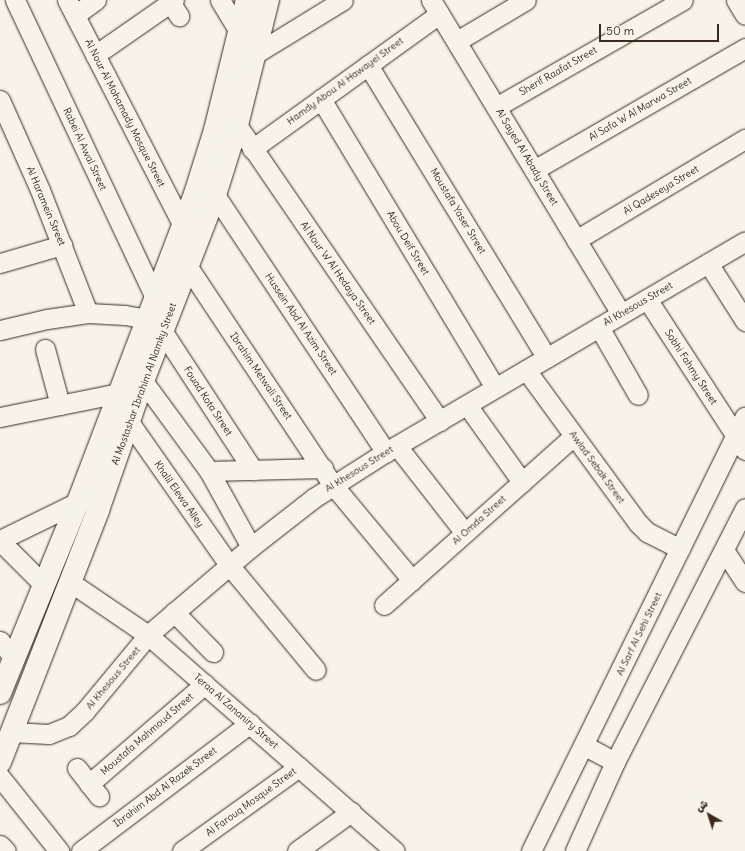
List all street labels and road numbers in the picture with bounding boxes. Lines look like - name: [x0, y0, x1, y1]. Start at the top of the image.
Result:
- street label: Hamdy Abou Al Hawayel Street: [284, 35, 406, 127]
- street label: Al Nour Al Mohamady Mosque Street: [82, 37, 168, 189]
- street label: Sherif Raafat Street: [517, 44, 599, 98]
- street label: Al Safa W Al Marwa Street: [587, 75, 693, 143]
- street label: Rabei Al Awal Street: [61, 106, 109, 192]
- street label: Al Sayed Al Abady Street: [493, 106, 561, 208]
- street label: Al Qadeseya Street: [621, 163, 701, 217]
- street label: Al Haramein Street: [24, 165, 68, 247]
- street label: Moustafa Yaser Street: [428, 166, 488, 256]
- street label: Abou Deif Street: [384, 209, 432, 277]
- street label: Al Nour W Al Hedaya Street: [298, 219, 378, 327]
- street label: Hussein Abd Al Azim Street: [262, 271, 340, 377]
- street label: Al Khesous Street: [601, 279, 675, 329]
- street label: Al Mostashar Ibrahim Al Namky Street: [109, 301, 179, 467]
- street label: Sobhi Fahmy Street: [662, 327, 720, 407]
- street label: Ibrahim Metwali Street: [227, 330, 295, 422]
- street label: Fouad Kota Street: [181, 364, 235, 438]
- street label: Awlad Sebak Street: [567, 428, 627, 506]
- street label: Al Khesous Street: [323, 443, 395, 495]
- street label: Khalil Elewa Alley: [152, 459, 206, 529]
- street label: Al Omda Street: [450, 493, 508, 547]
- street label: Al Sarf Al Sehi Street: [614, 590, 664, 678]
- street label: Al Khesous Street: [83, 644, 143, 712]
- street label: Teraa Al Zananiry Street: [191, 671, 281, 751]
- street label: Moustafa Mahmoud Street: [98, 690, 196, 778]
- street label: Ibrahim Abd Al Razek Street: [111, 744, 219, 830]
- street label: Al Farouq Mosque Street: [203, 765, 299, 839]

